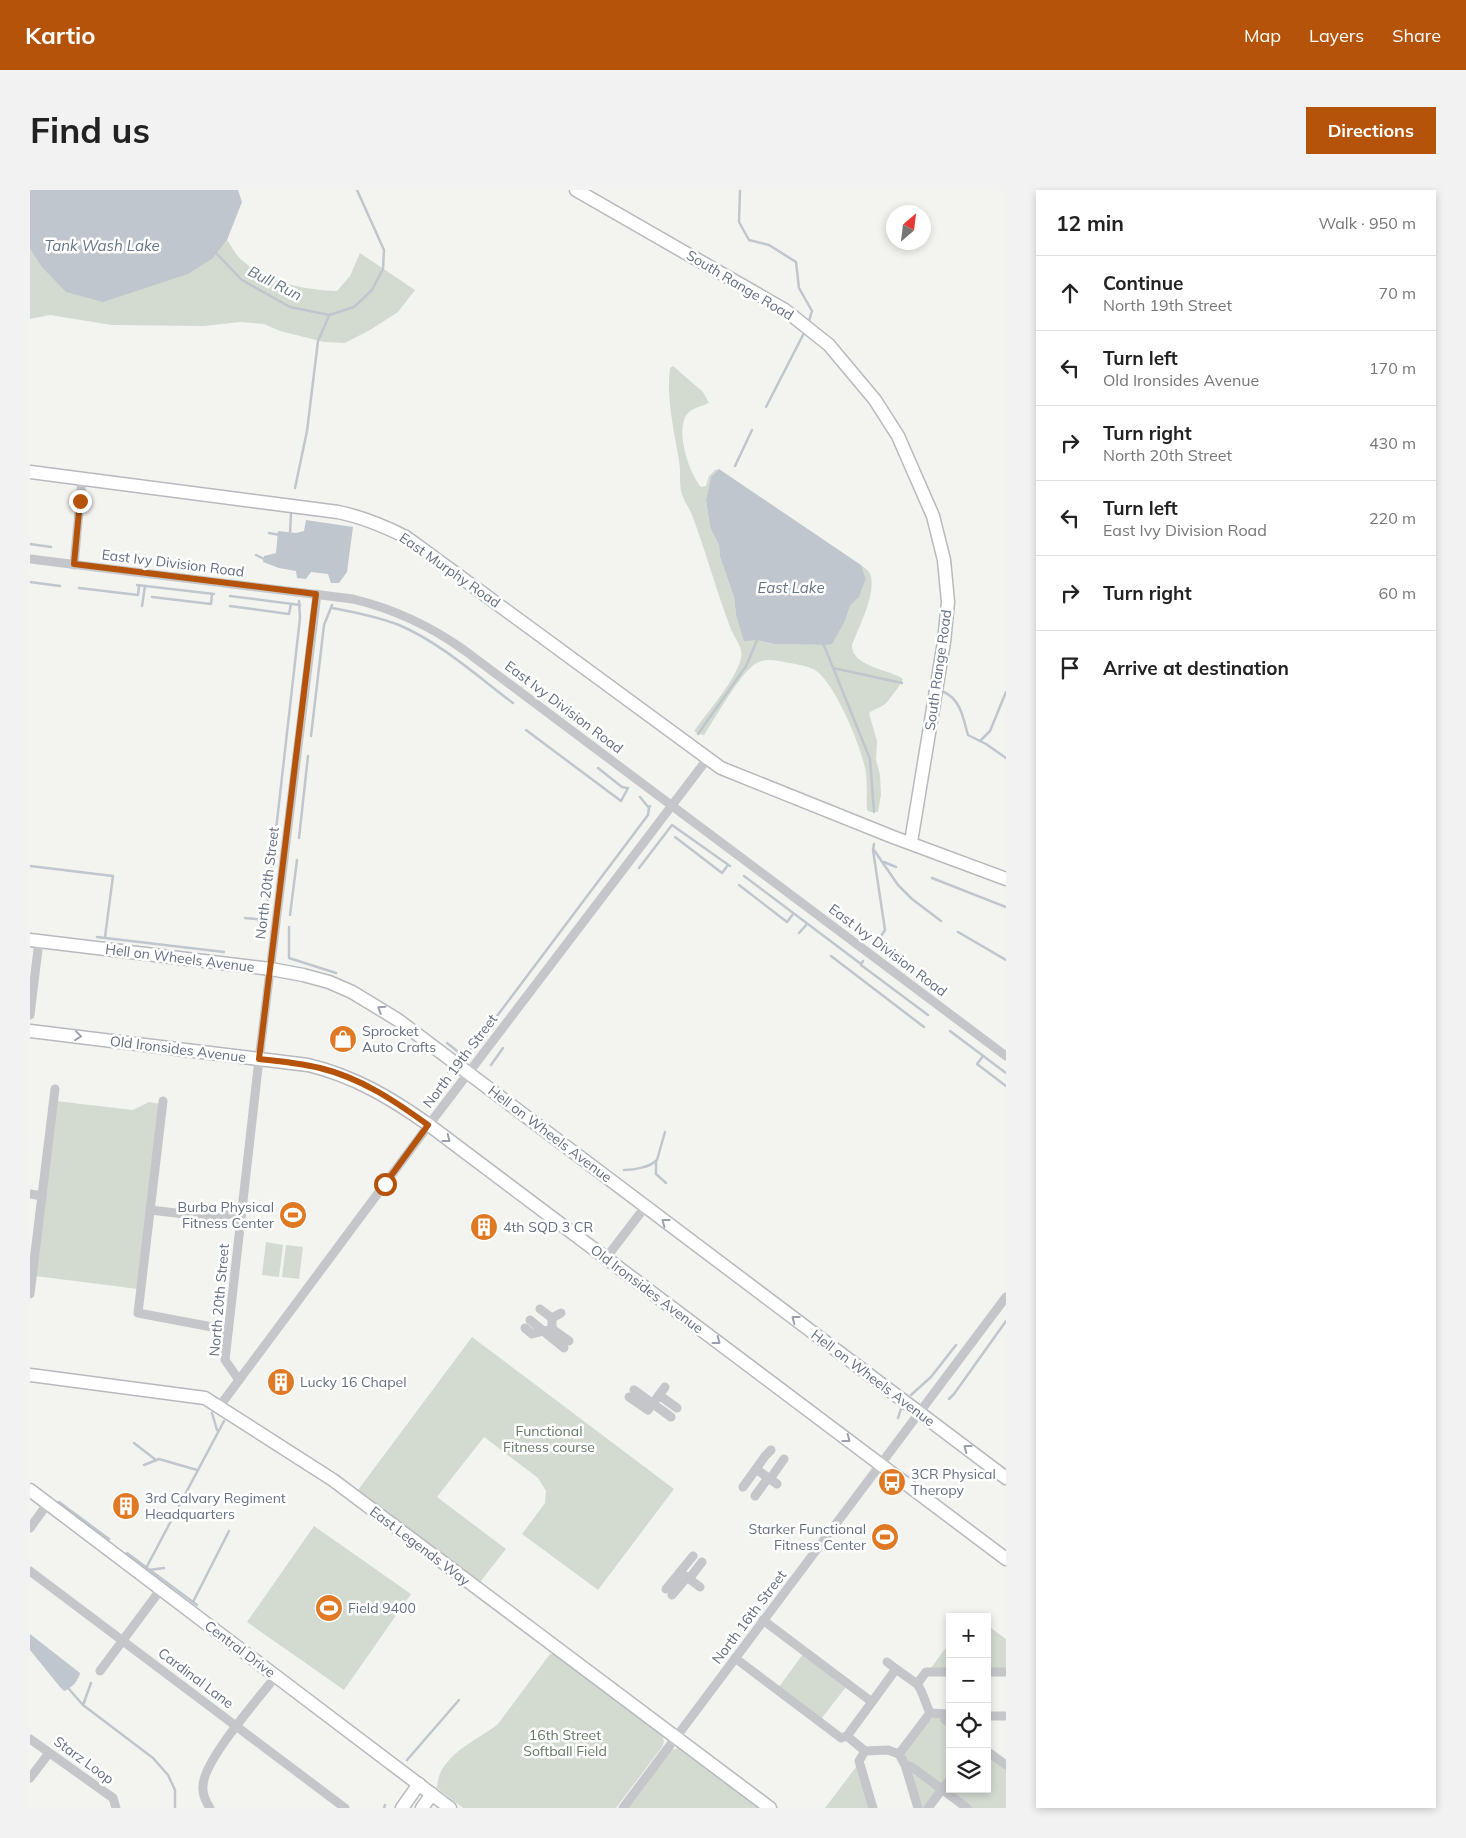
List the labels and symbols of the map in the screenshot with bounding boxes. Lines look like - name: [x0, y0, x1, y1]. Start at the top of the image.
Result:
- north arrow: [886, 205, 931, 250]
- water label: Tank Wash Lake: [44, 236, 160, 255]
- street label: South Range Road: [683, 246, 797, 324]
- water label: Bull Run: [245, 261, 305, 305]
- route end: [69, 490, 92, 513]
- street label: East Murphy Road: [396, 528, 504, 612]
- street label: East Ivy Division Road: [101, 545, 245, 581]
- water label: East Lake: [757, 578, 825, 597]
- street label: South Range Road: [921, 608, 955, 732]
- street label: East Ivy Division Road: [501, 657, 627, 757]
- street label: North 20th Street: [251, 826, 283, 940]
- street label: East Ivy Division Road: [825, 900, 951, 1000]
- street label: Hell on Wheels Avenue: [104, 940, 256, 976]
- one-way arrow: [378, 1005, 387, 1015]
- street label: North 19th Street: [419, 1010, 501, 1112]
- place label: Sprocket Auto Crafts: [362, 1022, 436, 1056]
- shop icon: Sprocket Auto Crafts: [328, 1024, 358, 1054]
- one-way arrow: [74, 1031, 83, 1041]
- street label: Old Ironsides Avenue: [109, 1032, 247, 1066]
- street label: Hell on Wheels Avenue: [485, 1082, 615, 1186]
- one-way arrow: [441, 1133, 450, 1141]
- route start: [374, 1173, 397, 1196]
- place label: Burba Physical Fitness Center: [177, 1198, 275, 1232]
- sports icon: Burba Physical Fitness Center: [278, 1200, 308, 1230]
- building icon: 4th SQD 3 CR: [469, 1212, 499, 1242]
- place label: 4th SQD 3 CR: [503, 1218, 593, 1236]
- one-way arrow: [662, 1219, 671, 1227]
- street label: Old Ironsides Avenue: [587, 1241, 707, 1337]
- street label: North 20th Street: [205, 1243, 233, 1357]
- one-way arrow: [791, 1316, 801, 1325]
- street label: Hell on Wheels Avenue: [808, 1326, 938, 1430]
- one-way arrow: [711, 1336, 720, 1344]
- building icon: Lucky 16 Chapel: [266, 1367, 296, 1397]
- place label: Lucky 16 Chapel: [300, 1373, 407, 1391]
- park label: Functional Fitness course: [503, 1422, 595, 1456]
- one-way arrow: [841, 1433, 851, 1442]
- one-way arrow: [963, 1445, 973, 1454]
- place label: 3CR Physical Theropy: [911, 1465, 996, 1499]
- bus stop icon: 3CR Physical Theropy: [877, 1467, 907, 1497]
- place label: 3rd Calvary Regiment Headquarters: [145, 1489, 286, 1523]
- building icon: 3rd Calvary Regiment Headquarters: [111, 1491, 141, 1521]
- street label: East Legends Way: [366, 1502, 474, 1590]
- place label: Starker Functional Fitness Center: [748, 1520, 867, 1554]
- sports icon: Starker Functional Fitness Center: [870, 1522, 900, 1552]
- street label: North 16th Street: [708, 1566, 790, 1668]
- sports icon: Field 9400: [314, 1593, 344, 1623]
- place label: Field 9400: [348, 1599, 416, 1617]
- street label: Central Drive: [201, 1617, 279, 1681]
- street label: Cardinal Lane: [155, 1644, 237, 1712]
- park label: 16th Street Softball Field: [523, 1726, 607, 1760]
- street label: Starz Loop: [50, 1732, 118, 1788]

